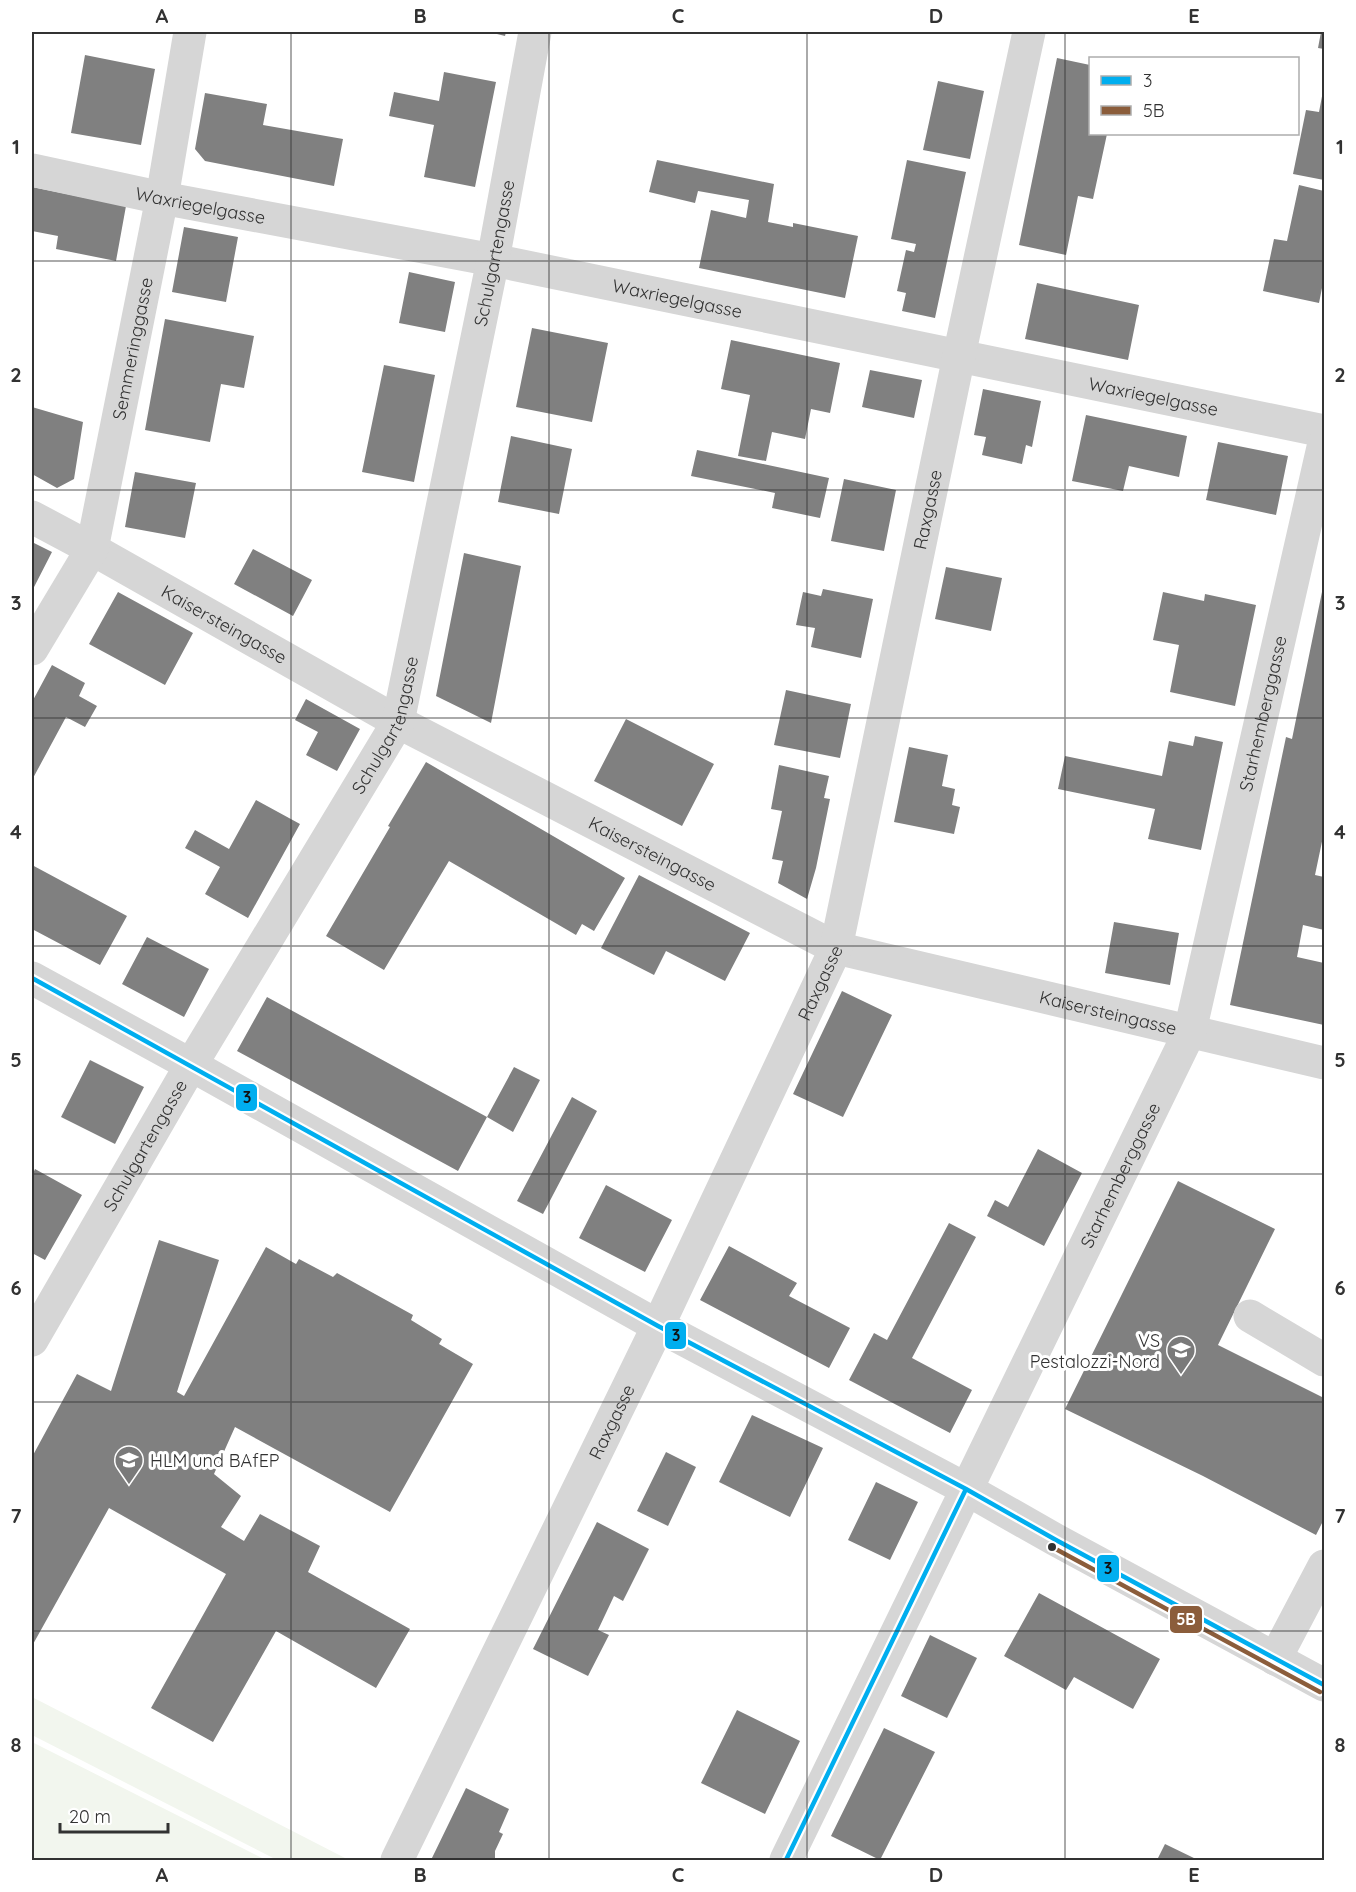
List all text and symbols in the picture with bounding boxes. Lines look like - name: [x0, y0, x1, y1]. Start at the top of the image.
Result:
- text: A: [156, 3, 169, 28]
- text: B: [413, 3, 427, 28]
- text: C: [672, 3, 685, 28]
- text: D: [929, 3, 943, 28]
- text: E: [1188, 3, 1200, 28]
- legend: [1089, 57, 1299, 135]
- text: 3: [1143, 69, 1152, 92]
- text: 5B: [1143, 99, 1165, 122]
- text: 1: [12, 134, 20, 159]
- text: 1: [1336, 134, 1344, 159]
- street label: Schulgartengasse: [468, 178, 519, 328]
- street label: Waxriegelgasse: [133, 181, 267, 229]
- street label: Waxriegelgasse: [610, 273, 744, 323]
- street label: Semmeringgasse: [107, 275, 157, 422]
- text: 2: [10, 362, 22, 387]
- text: 2: [1334, 362, 1346, 387]
- street label: Waxriegelgasse: [1086, 371, 1220, 420]
- street label: Raxgasse: [908, 468, 947, 552]
- street label: Kaisersteingasse: [157, 579, 291, 668]
- text: 3: [11, 590, 21, 615]
- text: 3: [1335, 590, 1345, 615]
- street label: Starhemberggasse: [1234, 633, 1291, 793]
- street label: Schulgartengasse: [346, 654, 423, 798]
- street label: Kaisersteingasse: [585, 811, 720, 896]
- text: 4: [10, 819, 22, 844]
- text: 4: [1334, 819, 1346, 844]
- street label: Raxgasse: [792, 941, 847, 1024]
- street label: Kaisersteingasse: [1037, 985, 1179, 1039]
- text: 5: [10, 1047, 22, 1072]
- text: 5: [1334, 1047, 1346, 1072]
- street label: Schulgartengasse: [97, 1075, 192, 1215]
- line badge: 3: [235, 1083, 258, 1112]
- text: 3: [243, 1087, 251, 1107]
- street label: Starhemberggasse: [1075, 1098, 1165, 1252]
- text: 6: [10, 1275, 22, 1300]
- text: 6: [1334, 1275, 1346, 1300]
- line badge: 3: [664, 1321, 687, 1350]
- text: 3: [672, 1325, 680, 1345]
- place label: VS Pestalozzi-Nord: [1030, 1329, 1160, 1373]
- school or university icon: VS Pestalozzi-Nord: [1165, 1334, 1197, 1376]
- street label: Raxgasse: [583, 1380, 639, 1463]
- school or university icon: HLM und BAfEP: [113, 1444, 145, 1486]
- place label: HLM und BAfEP: [150, 1449, 280, 1472]
- text: 7: [11, 1503, 22, 1528]
- text: 7: [1335, 1503, 1346, 1528]
- unlabelled marker: [1046, 1541, 1058, 1553]
- line badge: 3: [1096, 1554, 1120, 1583]
- text: 3: [1104, 1558, 1112, 1578]
- line badge: 5B: [1169, 1605, 1203, 1634]
- text: 5B: [1176, 1609, 1196, 1629]
- text: 8: [11, 1732, 22, 1757]
- text: 8: [1335, 1732, 1346, 1757]
- scale bar: [60, 1796, 168, 1834]
- text: 20 m: [69, 1805, 111, 1828]
- text: A: [156, 1862, 169, 1887]
- text: B: [413, 1862, 427, 1887]
- text: C: [672, 1862, 685, 1887]
- text: D: [929, 1862, 943, 1887]
- text: E: [1188, 1862, 1200, 1887]

